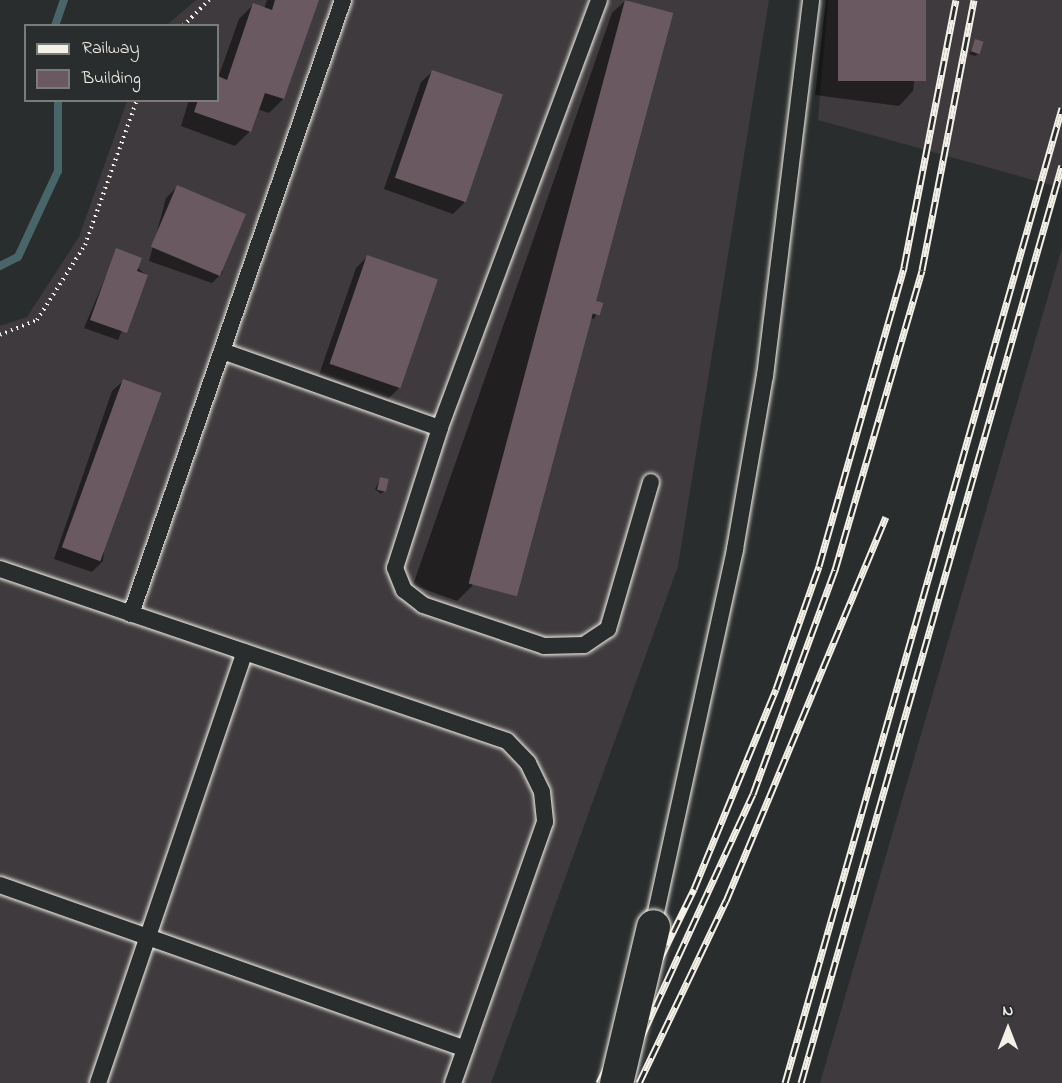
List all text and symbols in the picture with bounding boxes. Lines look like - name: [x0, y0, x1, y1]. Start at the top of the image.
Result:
- legend: [24, 24, 219, 102]
- text: Railway: [82, 36, 139, 62]
- text: Building: [82, 66, 141, 92]
- north arrow: [978, 999, 1038, 1059]
- text: N: [1003, 999, 1013, 1023]

